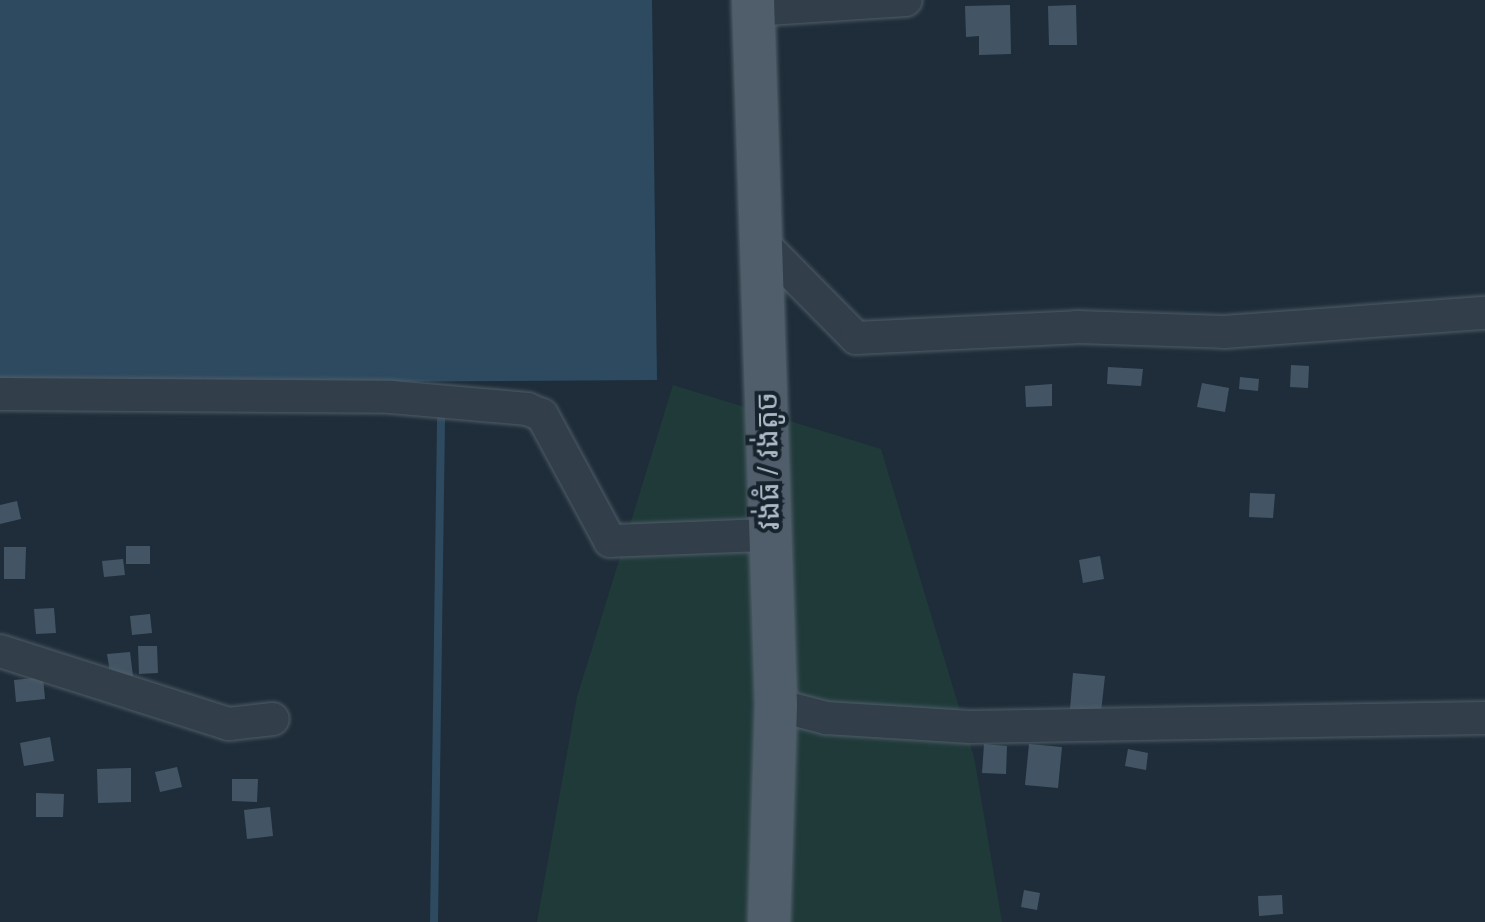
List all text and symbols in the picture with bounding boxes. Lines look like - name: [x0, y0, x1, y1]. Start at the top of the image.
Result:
- street label: វង់ធំ / វង់តូច: [747, 392, 785, 530]

